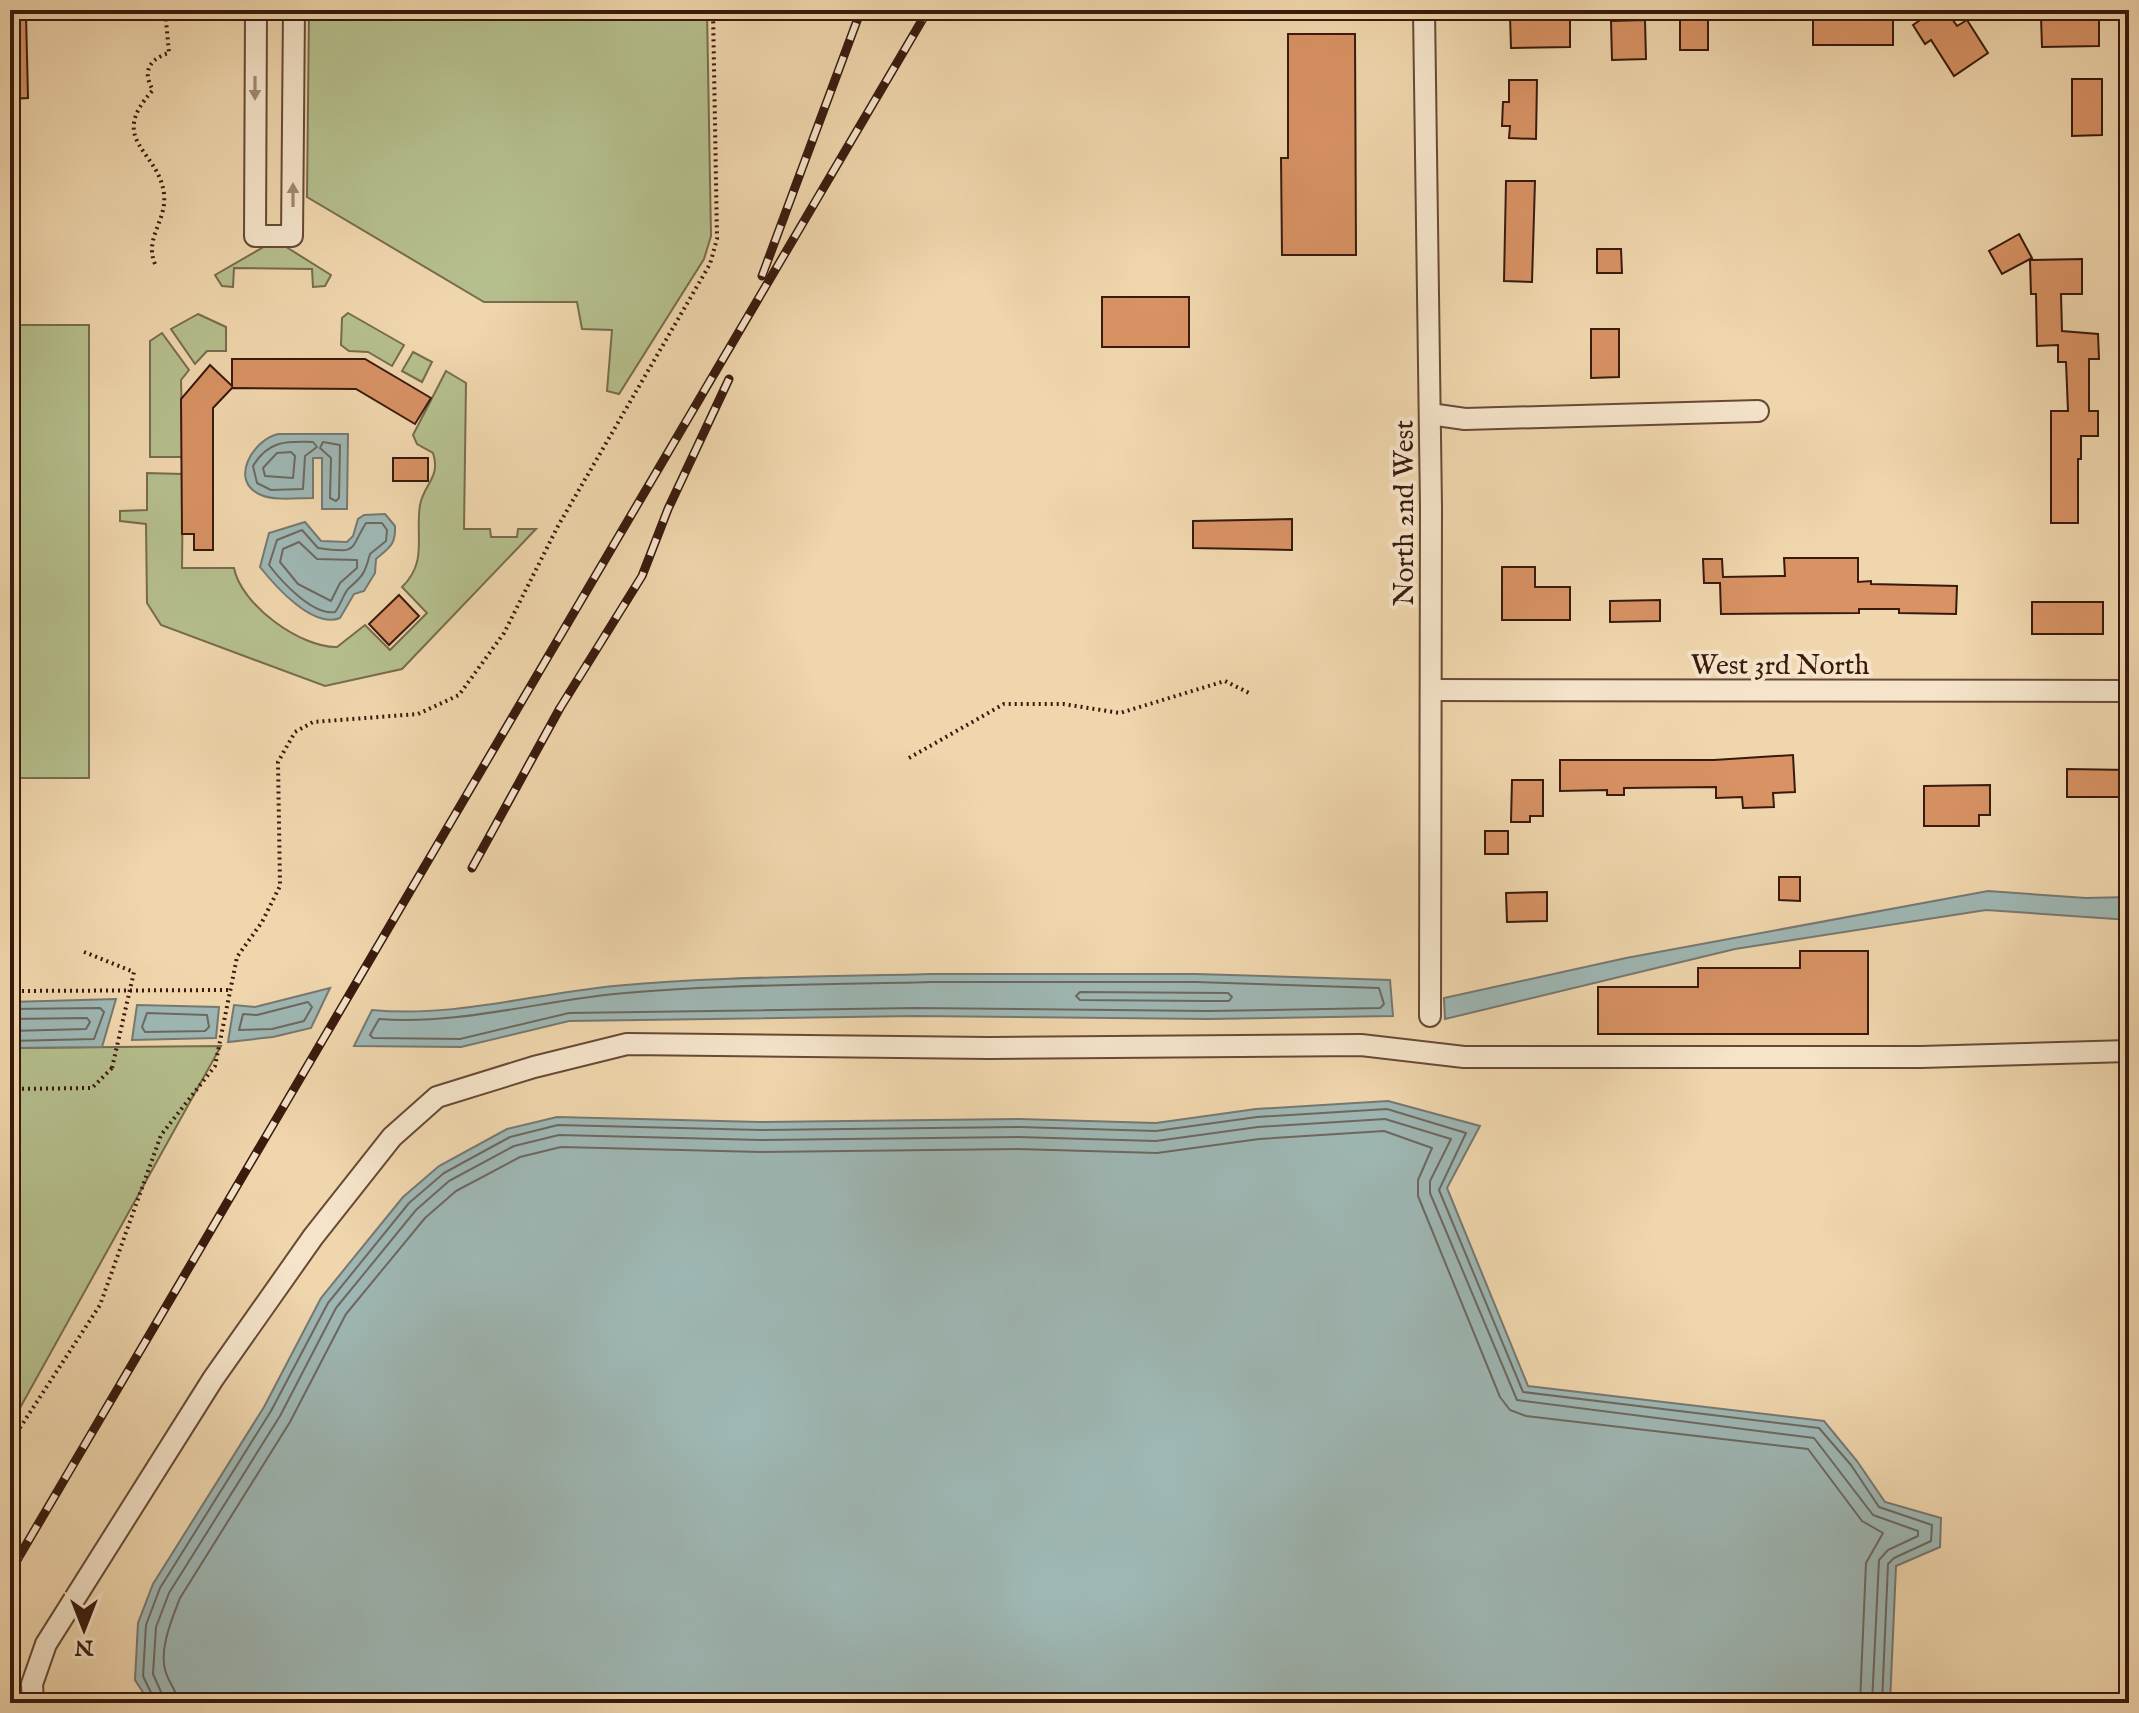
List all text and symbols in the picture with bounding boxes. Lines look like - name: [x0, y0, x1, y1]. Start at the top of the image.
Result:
- one-way arrow: [249, 76, 261, 101]
- one-way arrow: [287, 182, 299, 207]
- street label: North 2nd West: [1388, 420, 1423, 606]
- street label: West 3rd North: [1691, 649, 1869, 684]
- north arrow: [44, 1589, 124, 1669]
- text: N: [74, 1633, 95, 1661]

